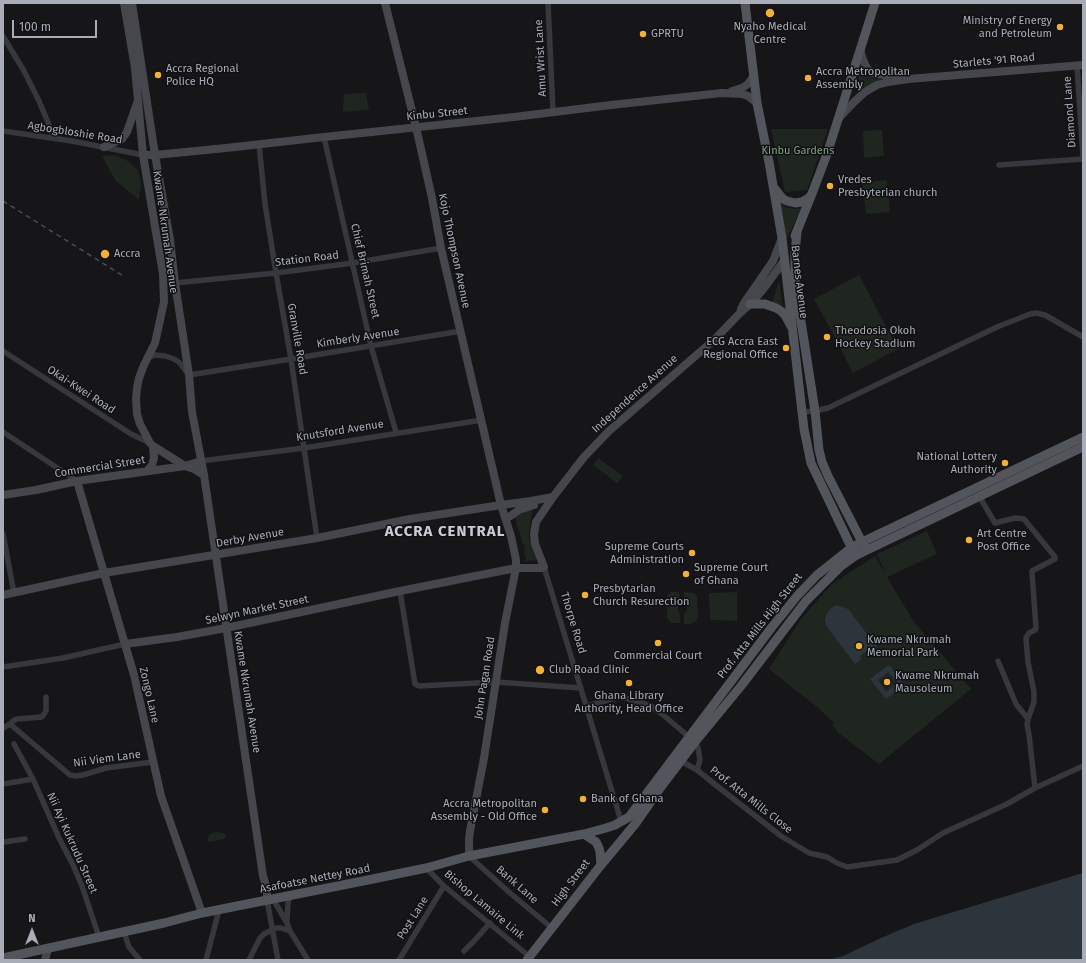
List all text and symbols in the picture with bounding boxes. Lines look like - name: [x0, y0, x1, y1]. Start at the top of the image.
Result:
- marker: Nyaho Medical Centre: [764, 7, 776, 19]
- scale bar: [14, 12, 99, 38]
- place label: Ministry of Energy and Petroleum: [963, 14, 1052, 40]
- street label: Amu Wrist Lane: [532, 19, 550, 97]
- text: 100 m: [19, 20, 51, 34]
- place label: Nyaho Medical Centre: [734, 20, 806, 46]
- marker: Ministry of Energy and Petroleum: [1055, 22, 1065, 32]
- place label: GPRTU: [651, 27, 684, 41]
- marker: GPRTU: [638, 29, 648, 39]
- street label: Starlets '91 Road: [952, 51, 1036, 71]
- place label: Accra Regional Police HQ: [166, 62, 239, 88]
- place label: Accra Metropolitan Assembly: [816, 65, 910, 91]
- marker: Accra Regional Police HQ: [153, 70, 163, 80]
- marker: Accra Metropolitan Assembly: [803, 73, 813, 83]
- street label: Diamond Lane: [1061, 76, 1079, 148]
- street label: Kinbu Street: [406, 104, 468, 124]
- street label: Agbogbloshie Road: [27, 119, 123, 147]
- park label: Kinbu Gardens: [762, 144, 834, 158]
- street label: Kwame Nkrumah Avenue: [150, 170, 180, 294]
- place label: Vredes Presbyterian church: [838, 173, 937, 199]
- marker: Vredes Presbyterian church: [825, 181, 835, 191]
- street label: Kojo Thompson Avenue: [435, 192, 473, 310]
- street label: Chief Brimah Street: [348, 222, 382, 320]
- street label: Barnes Avenue: [788, 245, 810, 319]
- place label: Accra: [114, 247, 140, 261]
- marker: Accra: [99, 248, 111, 260]
- street label: Station Road: [274, 249, 340, 269]
- street label: Granville Road: [284, 302, 310, 376]
- place label: Theodosia Okoh Hockey Stadium: [835, 324, 916, 350]
- street label: Kimberly Avenue: [316, 325, 400, 351]
- marker: Theodosia Okoh Hockey Stadium: [822, 332, 832, 342]
- place label: ECG Accra East Regional Office: [703, 335, 778, 361]
- marker: ECG Accra East Regional Office: [781, 343, 791, 353]
- street label: Independence Avenue: [589, 352, 681, 436]
- street label: Okai-Kwei Road: [45, 363, 117, 417]
- street label: Knutsford Avenue: [295, 418, 385, 444]
- place label: National Lottery Authority: [916, 450, 997, 476]
- street label: Commercial Street: [54, 453, 146, 481]
- marker: National Lottery Authority: [1000, 458, 1010, 468]
- district label: ACCRA CENTRAL: [385, 523, 505, 541]
- street label: Derby Avenue: [215, 526, 285, 550]
- place label: Art Centre Post Office: [977, 527, 1030, 553]
- marker: Art Centre Post Office: [964, 535, 974, 545]
- place label: Supreme Courts Administration: [605, 540, 684, 566]
- marker: Supreme Courts Administration: [687, 548, 697, 558]
- place label: Supreme Court of Ghana: [694, 561, 768, 587]
- marker: Supreme Court of Ghana: [681, 569, 691, 579]
- street label: Prof. Atta Mills High Street: [715, 571, 805, 681]
- place label: Presbytarian Church Resurection: [593, 582, 690, 608]
- marker: Presbytarian Church Resurection: [580, 590, 590, 600]
- street label: Thorpe Road: [557, 591, 589, 655]
- street label: Selwyn Market Street: [204, 593, 310, 627]
- street label: Kwame Nkrumah Avenue: [231, 630, 263, 754]
- place label: Kwame Nkrumah Memorial Park: [867, 633, 951, 659]
- street label: John Pagan Road: [472, 636, 498, 720]
- marker: Commercial Court: [653, 638, 663, 648]
- marker: Kwame Nkrumah Memorial Park: [854, 641, 864, 651]
- place label: Commercial Court: [614, 649, 702, 663]
- place label: Club Road Clinic: [549, 663, 630, 677]
- marker: Club Road Clinic: [534, 664, 546, 676]
- street label: Zongo Lane: [136, 666, 162, 724]
- place label: Kwame Nkrumah Mausoleum: [895, 669, 979, 695]
- marker: Kwame Nkrumah Mausoleum: [882, 677, 892, 687]
- marker: Ghana Library Authority, Head Office: [624, 678, 634, 688]
- place label: Ghana Library Authority, Head Office: [575, 689, 683, 715]
- street label: Nii Viem Lane: [72, 748, 142, 770]
- street label: Prof. Atta Mills Close: [707, 764, 795, 836]
- street label: Nii Ayi Kukrudu Street: [44, 790, 100, 896]
- place label: Bank of Ghana: [591, 792, 663, 806]
- marker: Bank of Ghana: [578, 794, 588, 804]
- place label: Accra Metropolitan Assembly - Old Office: [431, 797, 537, 823]
- marker: Accra Metropolitan Assembly - Old Office: [540, 805, 550, 815]
- street label: High Street: [549, 857, 593, 909]
- street label: Asafoatse Nettey Road: [259, 862, 371, 896]
- street label: Bank Lane: [493, 863, 541, 907]
- street label: Bishop Lamaire Link: [441, 868, 527, 942]
- street label: Post Lane: [395, 894, 431, 942]
- north arrow: [12, 911, 52, 951]
- text: N: [28, 912, 36, 925]

